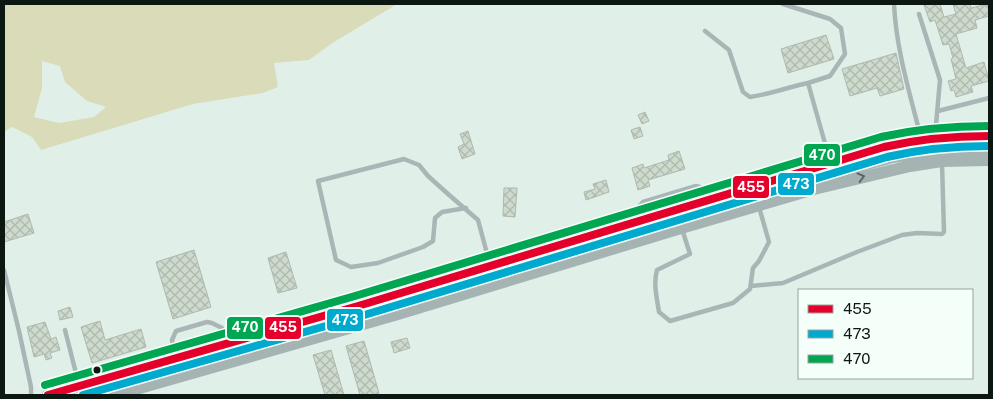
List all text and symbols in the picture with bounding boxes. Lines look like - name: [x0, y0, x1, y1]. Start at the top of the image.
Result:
- line badge: 470: [803, 143, 841, 167]
- text: 470: [809, 147, 835, 163]
- line badge: 473: [777, 172, 815, 196]
- one-way arrow: [856, 173, 864, 183]
- line badge: 455: [732, 175, 770, 199]
- text: 473: [782, 176, 810, 192]
- text: 455: [737, 179, 765, 195]
- legend: [798, 289, 973, 379]
- text: 455: [843, 300, 872, 317]
- line badge: 473: [326, 308, 364, 332]
- text: 473: [331, 312, 359, 328]
- line badge: 470: [226, 316, 264, 340]
- line badge: 455: [264, 316, 302, 340]
- text: 470: [232, 319, 258, 335]
- text: 455: [269, 319, 297, 335]
- text: 473: [843, 325, 871, 342]
- text: 470: [843, 350, 870, 367]
- unlabelled marker: [92, 365, 102, 375]

